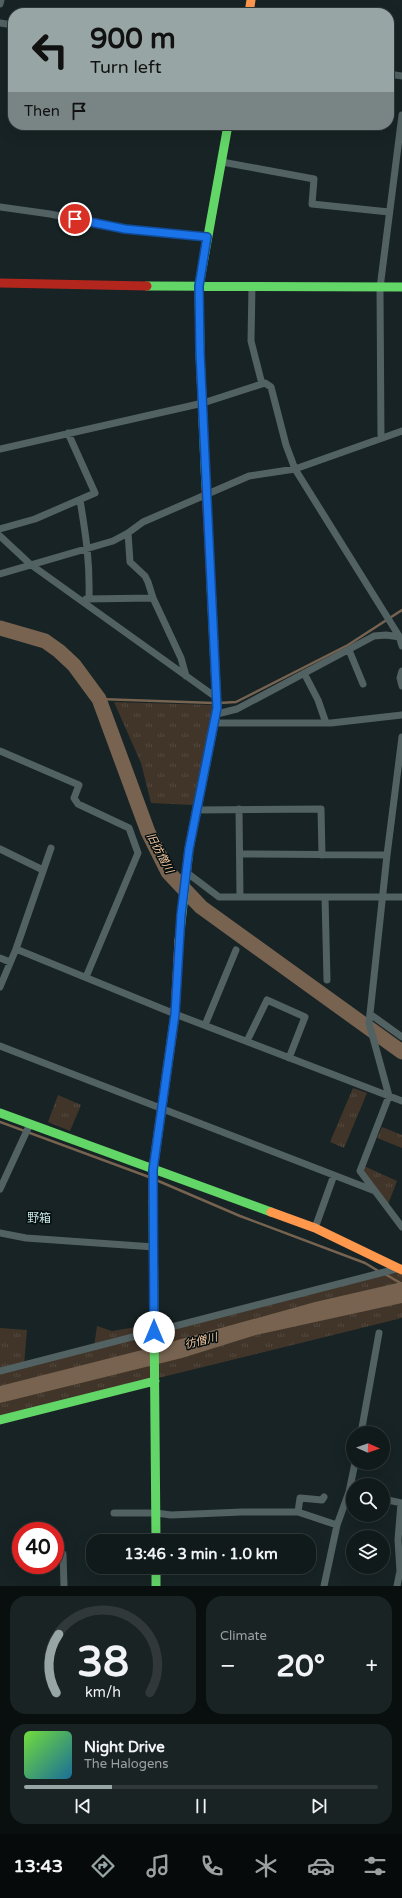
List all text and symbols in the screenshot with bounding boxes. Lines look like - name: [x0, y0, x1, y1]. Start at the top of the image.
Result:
- text: 900 m: [90, 22, 176, 56]
- icon: left: [24, 24, 76, 76]
- text: Turn left: [90, 56, 162, 78]
- icon: arrive: [68, 100, 90, 122]
- text: Then: [24, 102, 60, 120]
- pin: [58, 202, 92, 236]
- icon: arrive: [64, 208, 86, 230]
- water label: 旧彷僧川: [144, 831, 177, 876]
- district label: 野箱: [27, 1211, 51, 1225]
- position arrow: [133, 1311, 175, 1353]
- water label: 彷僧川: [183, 1330, 220, 1351]
- north arrow: [346, 1426, 390, 1470]
- map controls: [346, 1426, 390, 1574]
- button: search: [346, 1478, 390, 1522]
- speed limit sign: 40: [12, 1522, 64, 1574]
- button: layers: [346, 1530, 390, 1574]
- text: 13:46 · 3 min · 1.0 km: [124, 1545, 278, 1563]
- text: Climate: [220, 1628, 267, 1644]
- text: 38: [77, 1638, 129, 1688]
- text: 20°: [276, 1648, 325, 1685]
- text: −: [220, 1653, 236, 1679]
- text: +: [366, 1653, 378, 1679]
- text: km/h: [85, 1684, 121, 1701]
- text: Night Drive: [84, 1738, 165, 1756]
- text: The Halogens: [84, 1756, 168, 1772]
- icon: previous: [72, 1795, 94, 1817]
- icon: pause: [190, 1795, 212, 1817]
- icon: next: [308, 1795, 330, 1817]
- icon: directions: [89, 1852, 117, 1880]
- icon: music: [144, 1852, 172, 1880]
- icon: phone: [198, 1852, 226, 1880]
- icon: climate: [252, 1852, 280, 1880]
- icon: car: [307, 1852, 335, 1880]
- icon: filters: [361, 1852, 389, 1880]
- text: 13:43: [13, 1855, 63, 1877]

